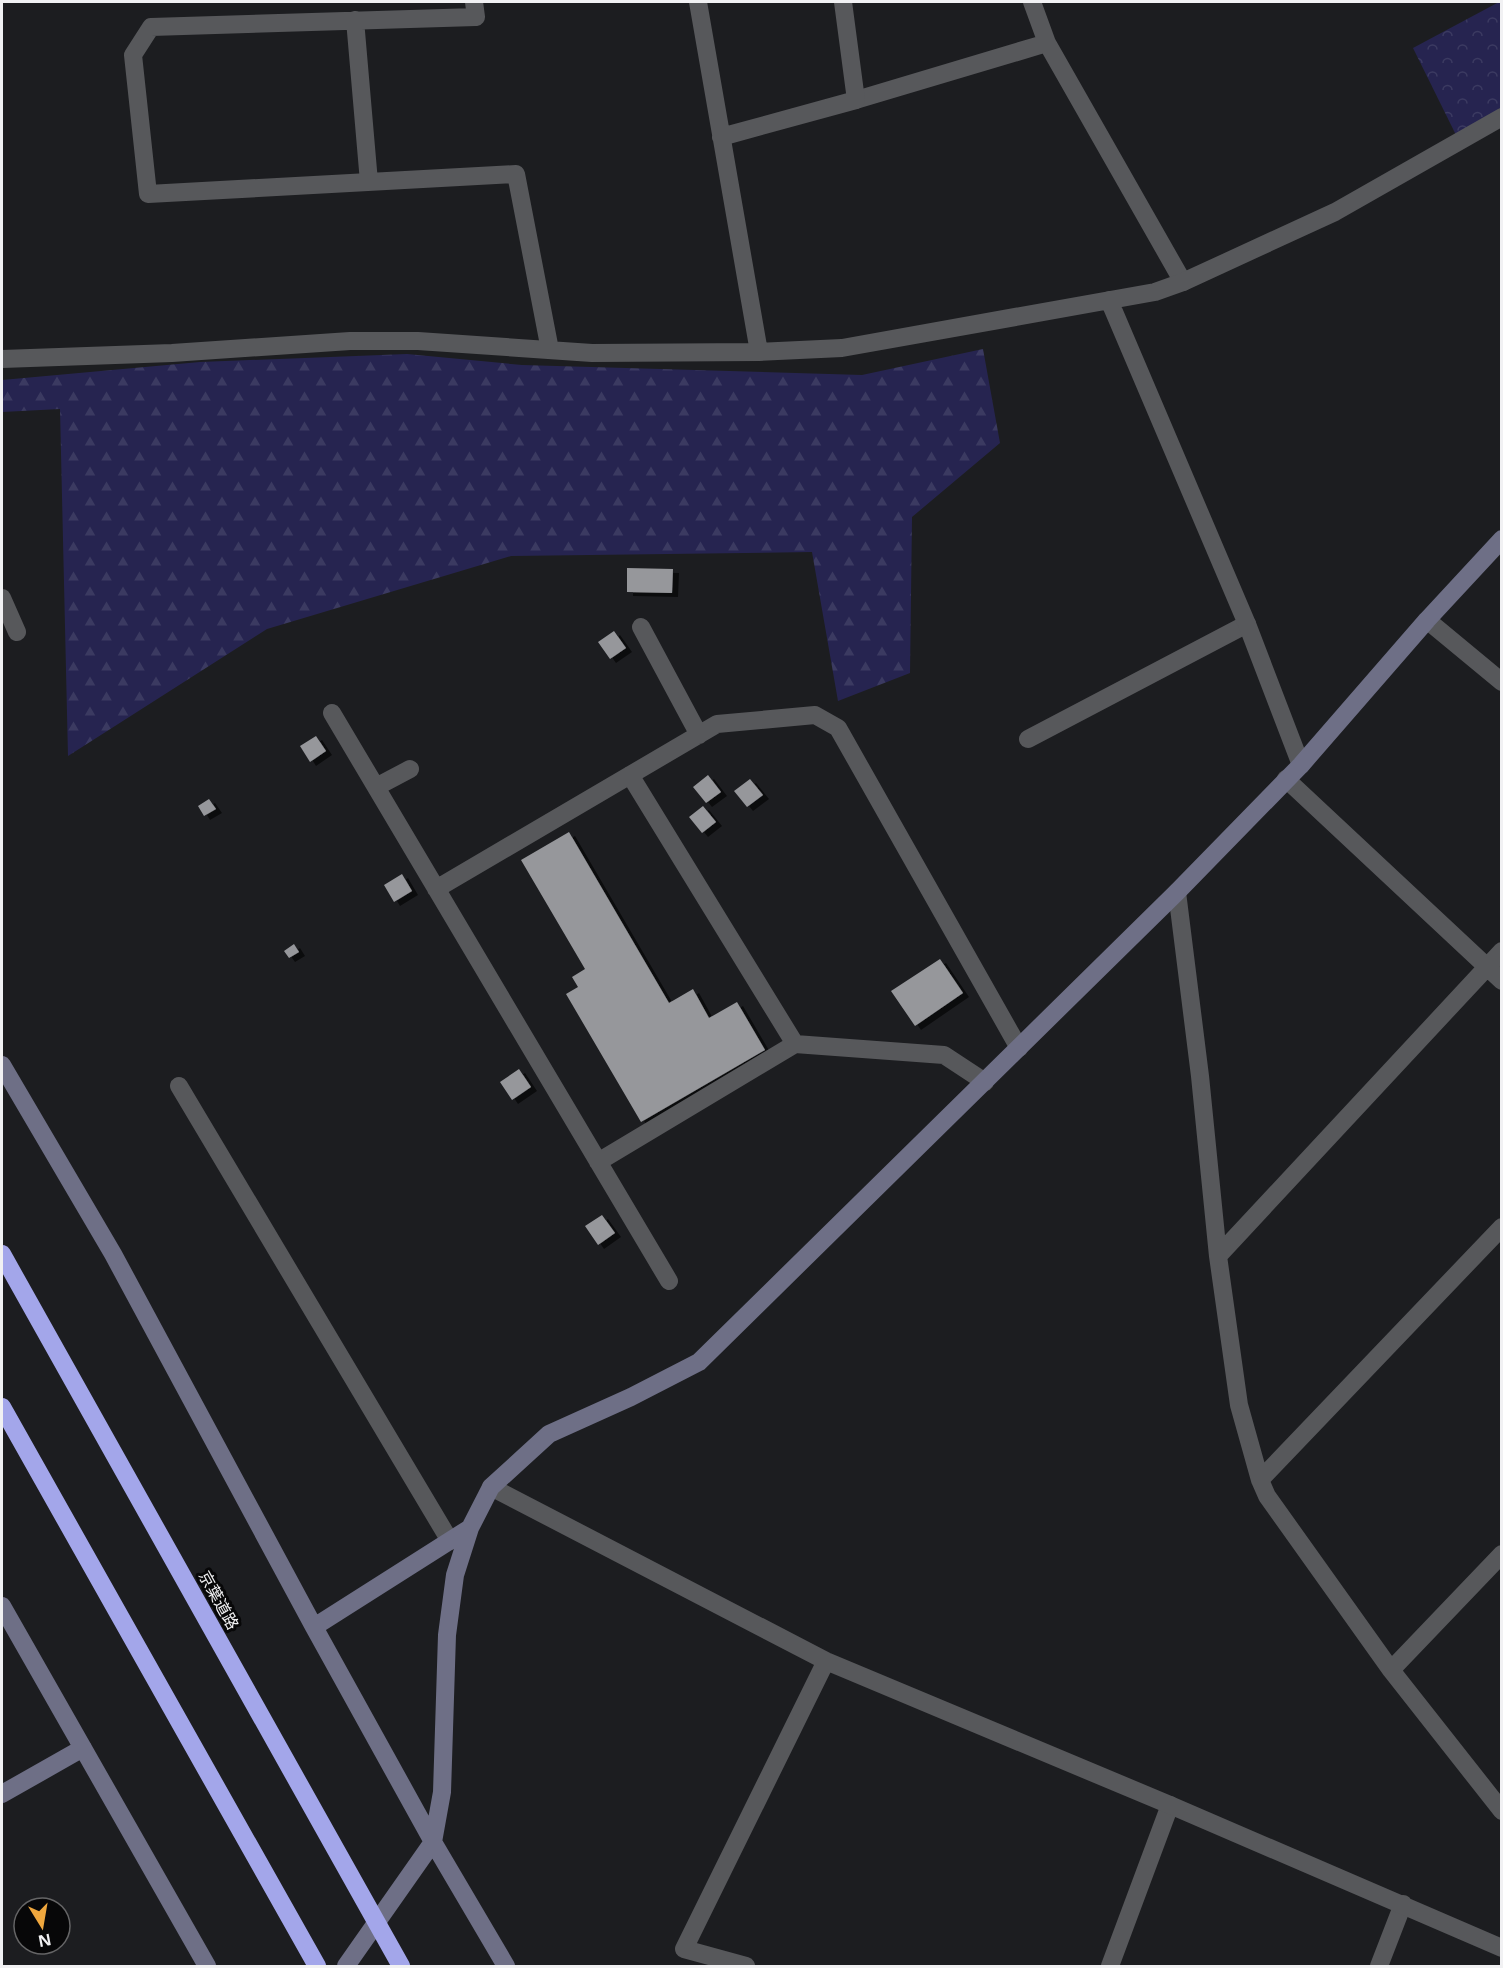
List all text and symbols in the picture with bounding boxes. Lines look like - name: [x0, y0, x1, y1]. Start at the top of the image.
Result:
- street label: 京葉道路: [194, 1567, 244, 1633]
- north arrow: [12, 1896, 72, 1956]
- text: N: [36, 1929, 53, 1953]

